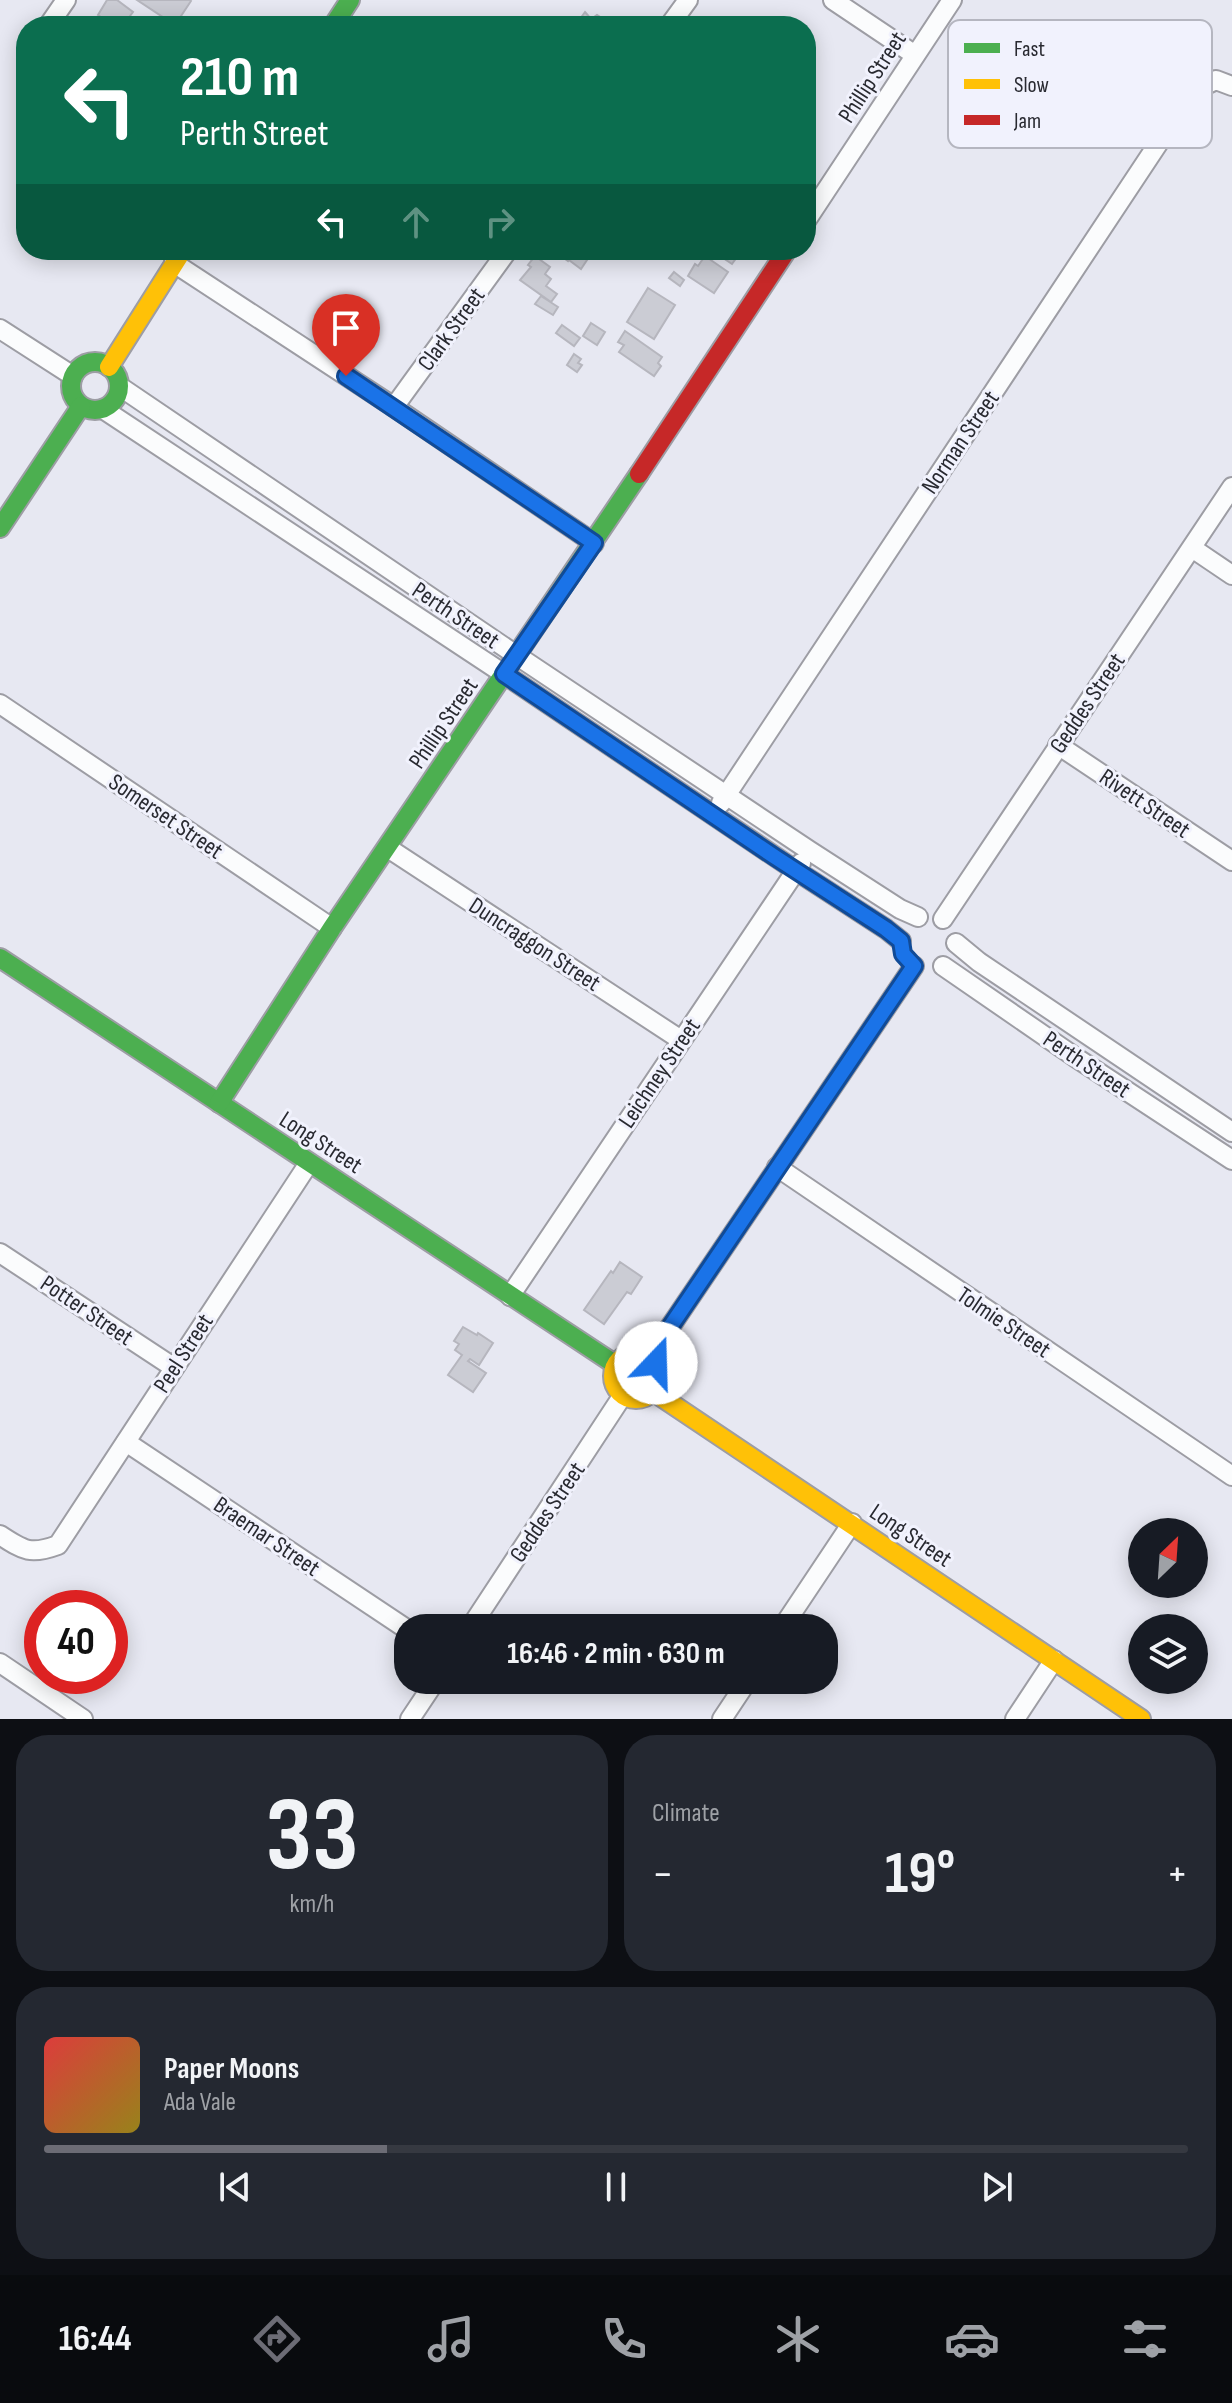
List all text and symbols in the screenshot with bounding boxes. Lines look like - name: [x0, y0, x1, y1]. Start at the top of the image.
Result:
- legend: [948, 20, 1212, 148]
- street label: Phillip Street: [832, 26, 913, 128]
- text: Fast: [1014, 36, 1045, 63]
- text: 210 m: [180, 45, 299, 112]
- icon: left: [48, 48, 152, 152]
- text: Slow: [1014, 72, 1049, 99]
- text: Jam: [1013, 108, 1041, 135]
- text: Perth Street: [180, 113, 329, 156]
- icon: left: [310, 200, 354, 244]
- icon: ahead: [394, 200, 438, 244]
- icon: right: [478, 200, 522, 244]
- street label: Clark Street: [412, 282, 491, 377]
- pin: [312, 294, 380, 376]
- icon: arrive: [324, 306, 368, 350]
- street label: Norman Street: [915, 385, 1006, 499]
- street label: Perth Street: [407, 576, 505, 655]
- street label: Geddes Street: [1043, 648, 1131, 759]
- street label: Phillip Street: [403, 672, 484, 774]
- street label: Rivett Street: [1094, 763, 1196, 844]
- street label: Somerset Street: [103, 768, 228, 865]
- street label: Duncraggon Street: [463, 891, 606, 998]
- street label: Leichney Street: [612, 1013, 707, 1134]
- street label: Perth Street: [1038, 1025, 1136, 1104]
- street label: Long Street: [274, 1105, 368, 1180]
- street label: Potter Street: [35, 1269, 139, 1352]
- street label: Tolmie Street: [951, 1281, 1056, 1364]
- street label: Peel Street: [147, 1308, 220, 1398]
- position arrow: [614, 1321, 698, 1405]
- street label: Geddes Street: [503, 1457, 591, 1568]
- street label: Braemar Street: [208, 1490, 325, 1583]
- street label: Long Street: [864, 1497, 957, 1573]
- north arrow: [1128, 1518, 1208, 1598]
- map controls: [1128, 1518, 1208, 1694]
- speed limit sign: 40: [24, 1590, 128, 1694]
- button: layers: [1128, 1614, 1208, 1694]
- text: 16:46 · 2 min · 630 m: [507, 1636, 725, 1672]
- text: 33: [265, 1774, 359, 1899]
- text: Climate: [652, 1798, 720, 1829]
- text: 19°: [885, 1838, 955, 1910]
- text: −: [652, 1848, 674, 1901]
- text: +: [1166, 1848, 1188, 1901]
- text: km/h: [290, 1889, 334, 1920]
- text: Paper Moons: [164, 2051, 299, 2087]
- text: Ada Vale: [164, 2087, 236, 2118]
- icon: previous: [213, 2165, 257, 2209]
- icon: pause: [594, 2165, 638, 2209]
- icon: next: [975, 2165, 1019, 2209]
- icon: directions: [249, 2311, 305, 2367]
- icon: music: [423, 2311, 479, 2367]
- icon: phone: [596, 2311, 652, 2367]
- icon: climate: [770, 2311, 826, 2367]
- icon: car: [944, 2311, 1000, 2367]
- icon: filters: [1117, 2311, 1173, 2367]
- text: 16:44: [59, 2318, 132, 2361]

